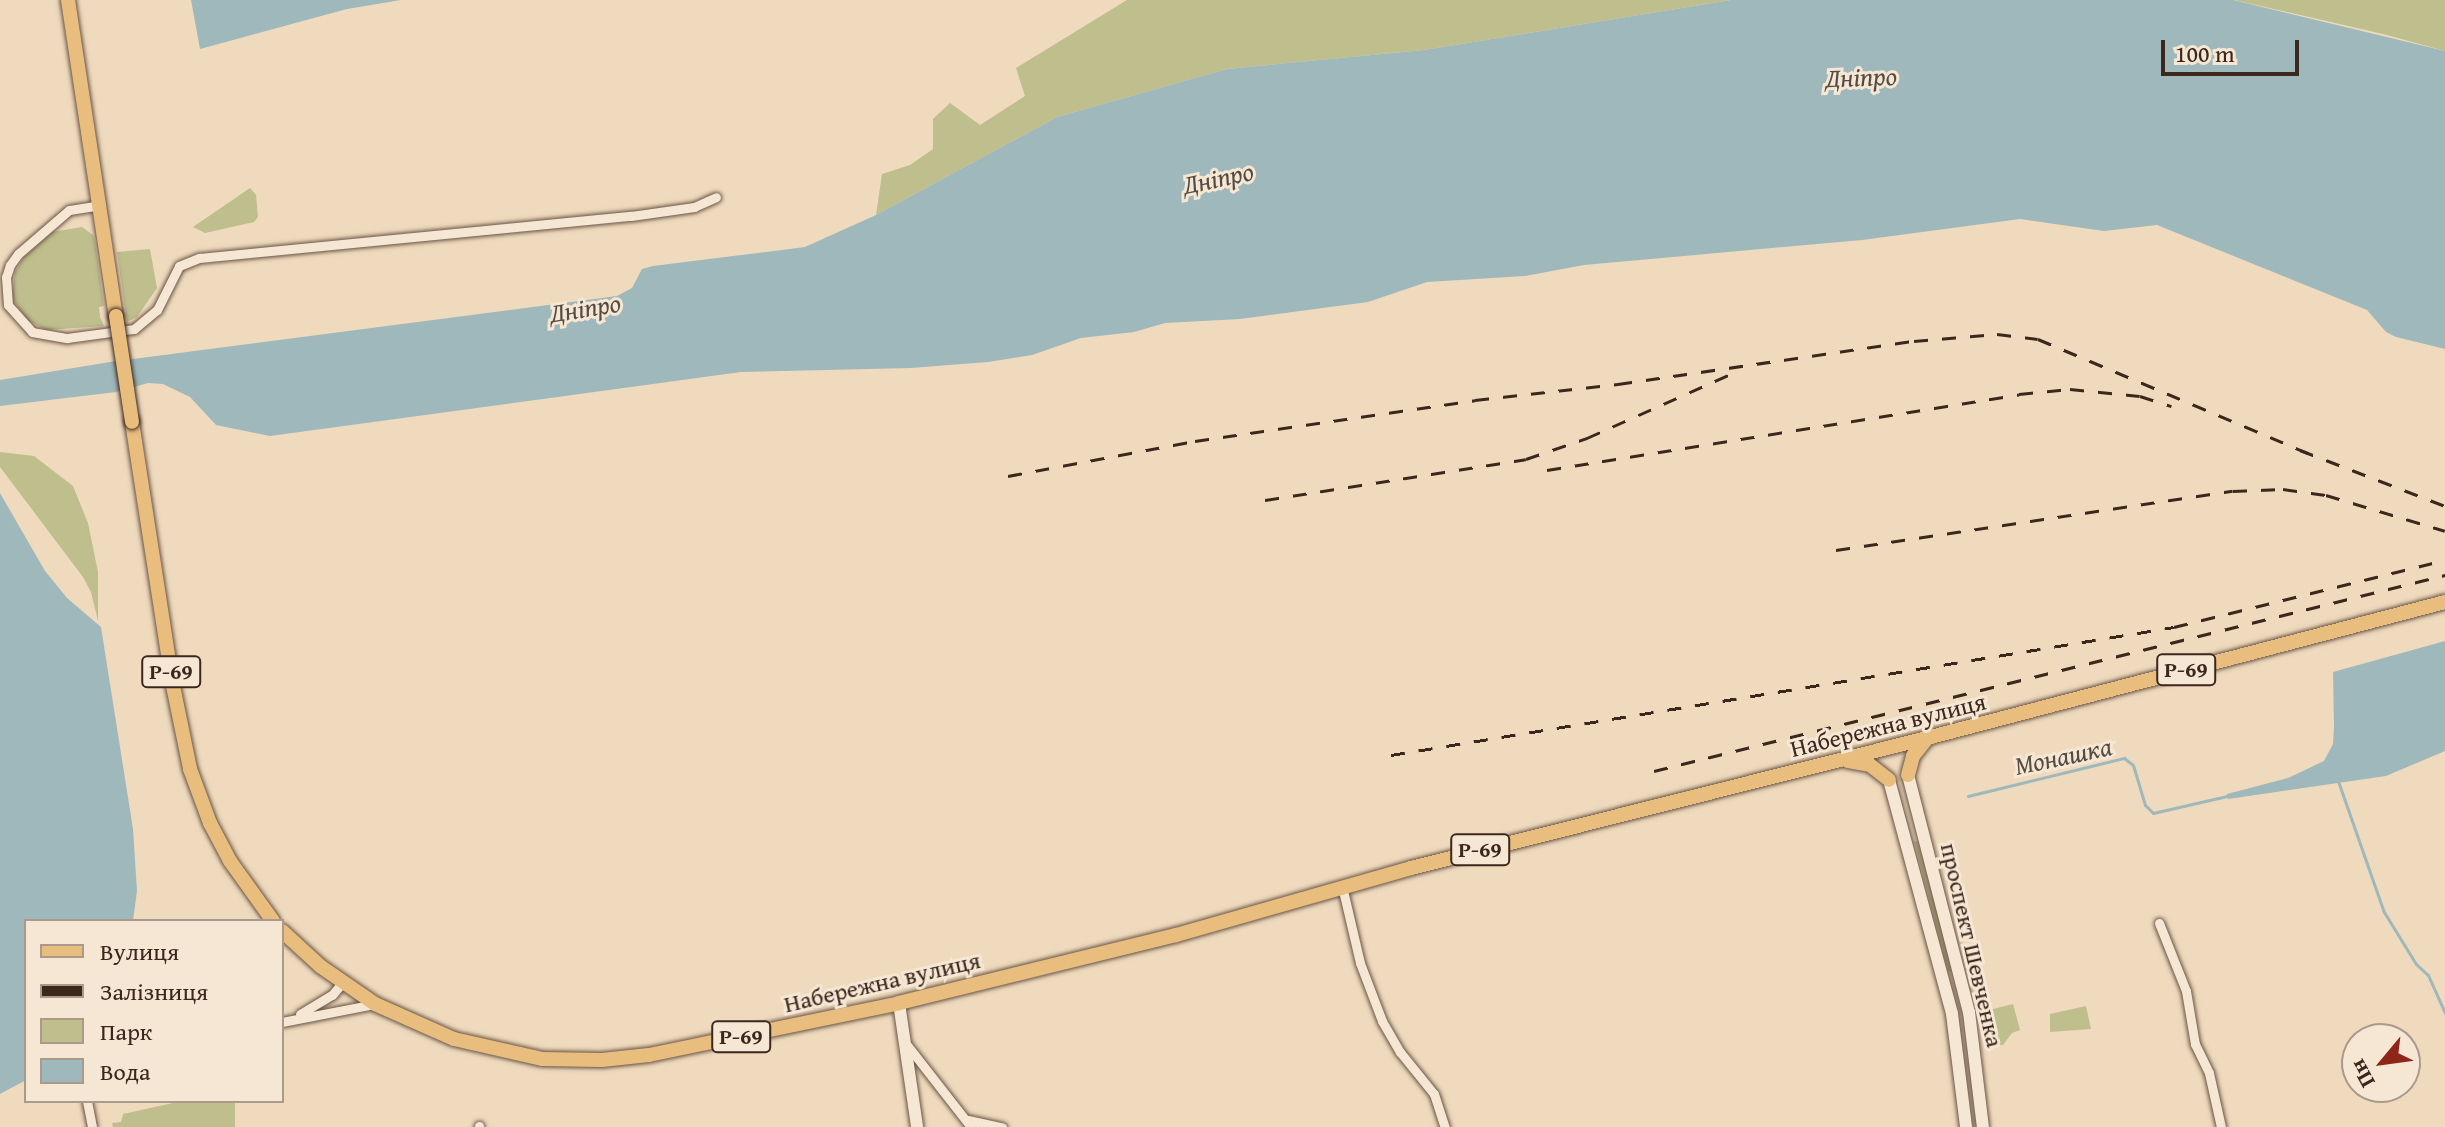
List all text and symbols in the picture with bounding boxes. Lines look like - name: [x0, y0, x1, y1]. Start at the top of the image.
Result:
- scale bar: [2165, 24, 2303, 74]
- text: 100 m: [2175, 36, 2235, 71]
- water label: Дніпро: [1825, 60, 1897, 94]
- water label: Дніпро: [1180, 155, 1256, 201]
- water label: Дніпро: [547, 287, 623, 329]
- road number: Р-69: [2156, 652, 2216, 688]
- road number: Р-69: [141, 654, 201, 690]
- street label: Набережна вулиця: [1787, 687, 1989, 763]
- water label: Монашка: [2012, 730, 2114, 782]
- road number: Р-69: [1450, 832, 1510, 868]
- street label: проспект Шевченка: [1934, 840, 2010, 1050]
- legend: [24, 919, 284, 1103]
- text: Вулиця: [100, 934, 179, 969]
- street label: Набережна вулиця: [781, 945, 983, 1019]
- text: Залізниця: [100, 974, 208, 1009]
- text: Парк: [100, 1014, 152, 1049]
- road number: Р-69: [711, 1019, 771, 1055]
- north arrow: [2341, 1023, 2421, 1103]
- text: Вода: [100, 1054, 150, 1089]
- text: Пн: [2341, 1054, 2383, 1094]

